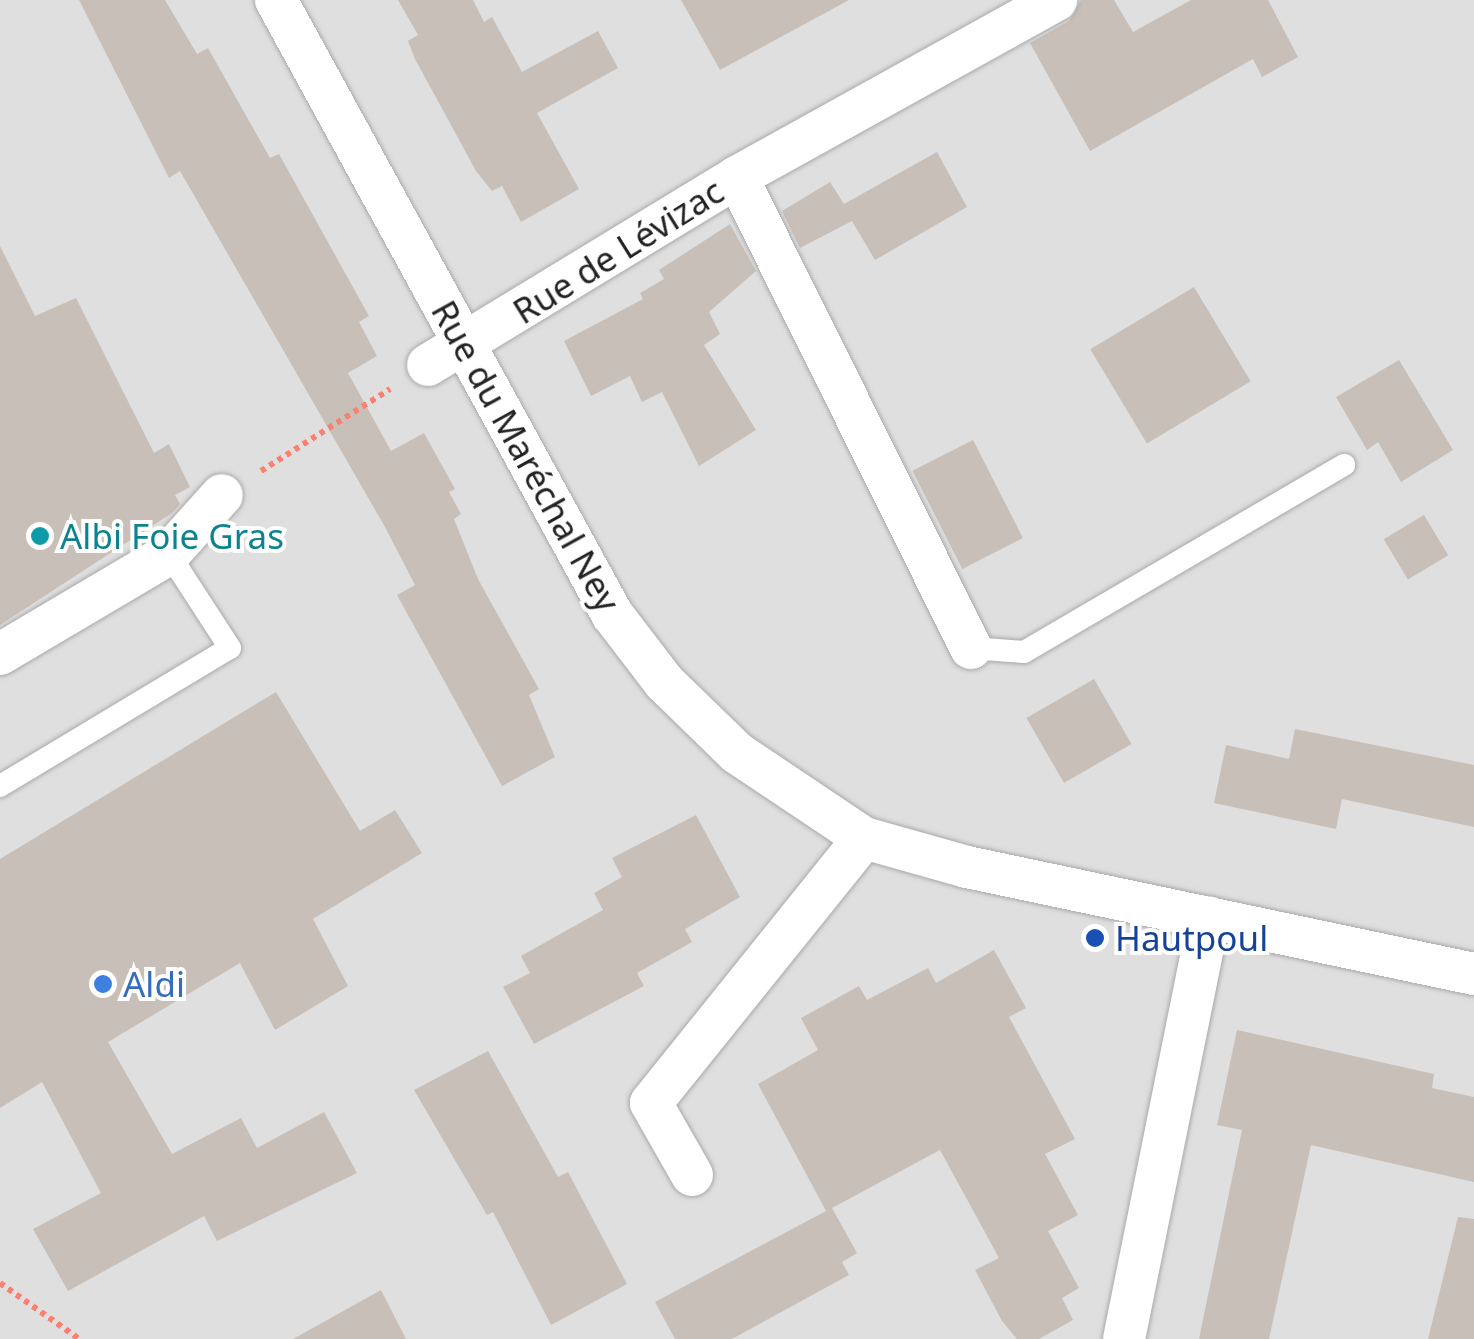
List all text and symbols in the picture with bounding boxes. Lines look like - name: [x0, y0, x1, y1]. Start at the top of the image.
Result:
- street label: Rue de Lévizac: [505, 170, 731, 332]
- street label: Rue du Maréchal Ney: [423, 293, 629, 619]
- place label: Albi Foie Gras: [60, 515, 284, 557]
- marker: Albi Foie Gras: [29, 525, 51, 547]
- place label: Hautpoul: [1115, 917, 1268, 959]
- marker: Hautpoul: [1084, 927, 1106, 949]
- place label: Aldi: [123, 963, 185, 1005]
- marker: Aldi: [92, 973, 114, 995]

